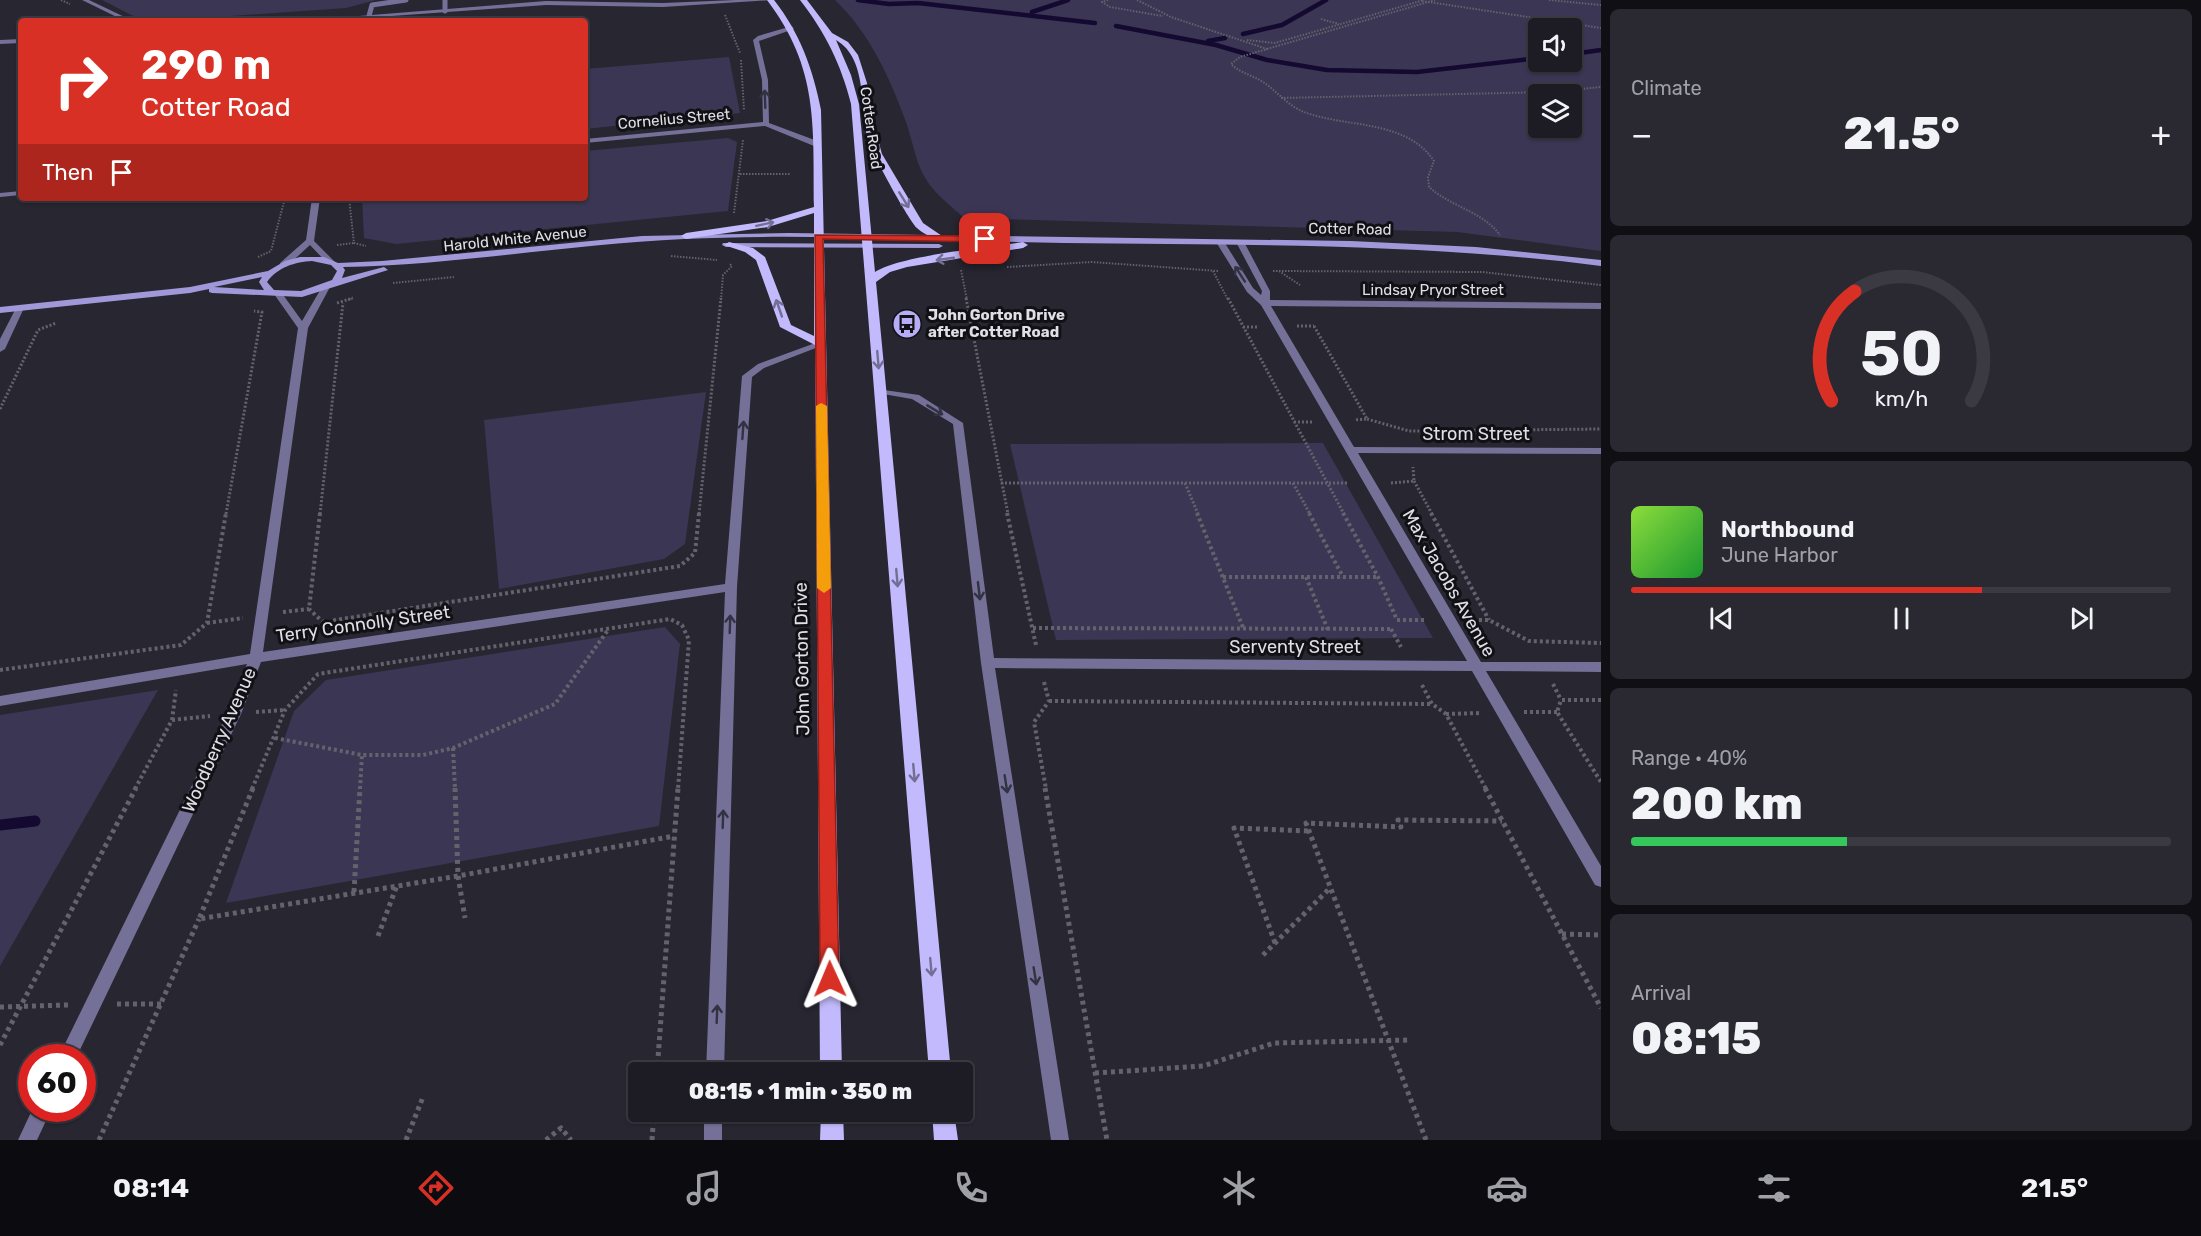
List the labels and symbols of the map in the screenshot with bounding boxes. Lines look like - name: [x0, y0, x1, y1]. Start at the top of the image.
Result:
- street label: Cotter Road: [856, 86, 886, 170]
- one-way arrow: [760, 90, 771, 110]
- street label: Cornelius Street: [617, 105, 731, 133]
- one-way arrow: [899, 191, 911, 208]
- pin: [959, 213, 1010, 264]
- one-way arrow: [754, 218, 774, 229]
- street label: Cotter Road: [1308, 219, 1392, 239]
- street label: Harold White Avenue: [442, 223, 588, 255]
- one-way arrow: [935, 254, 955, 265]
- one-way arrow: [1234, 266, 1247, 283]
- street label: Lindsay Pryor Street: [1362, 281, 1504, 299]
- one-way arrow: [773, 300, 784, 318]
- place label: John Gorton Drive after Cotter Road: [928, 306, 1065, 341]
- bus stop icon: John Gorton Drive after Cotter Road: [891, 308, 923, 340]
- one-way arrow: [873, 350, 884, 370]
- one-way arrow: [926, 404, 943, 416]
- one-way arrow: [738, 420, 749, 440]
- street label: Strom Street: [1422, 423, 1530, 445]
- street label: Max Jacobs Avenue: [1398, 505, 1500, 661]
- one-way arrow: [892, 568, 903, 588]
- one-way arrow: [974, 580, 985, 600]
- street label: John Gorton Drive: [790, 582, 814, 736]
- street label: Terry Connolly Street: [275, 601, 451, 647]
- one-way arrow: [724, 615, 736, 635]
- street label: Serventy Street: [1229, 636, 1361, 658]
- street label: Woodberry Avenue: [177, 664, 261, 816]
- one-way arrow: [909, 762, 920, 782]
- one-way arrow: [1001, 773, 1012, 793]
- one-way arrow: [718, 810, 729, 830]
- position arrow: [798, 947, 862, 1011]
- one-way arrow: [926, 957, 937, 976]
- one-way arrow: [1030, 966, 1041, 986]
- one-way arrow: [711, 1005, 722, 1025]
- speed limit sign: 60: [18, 1044, 96, 1122]

